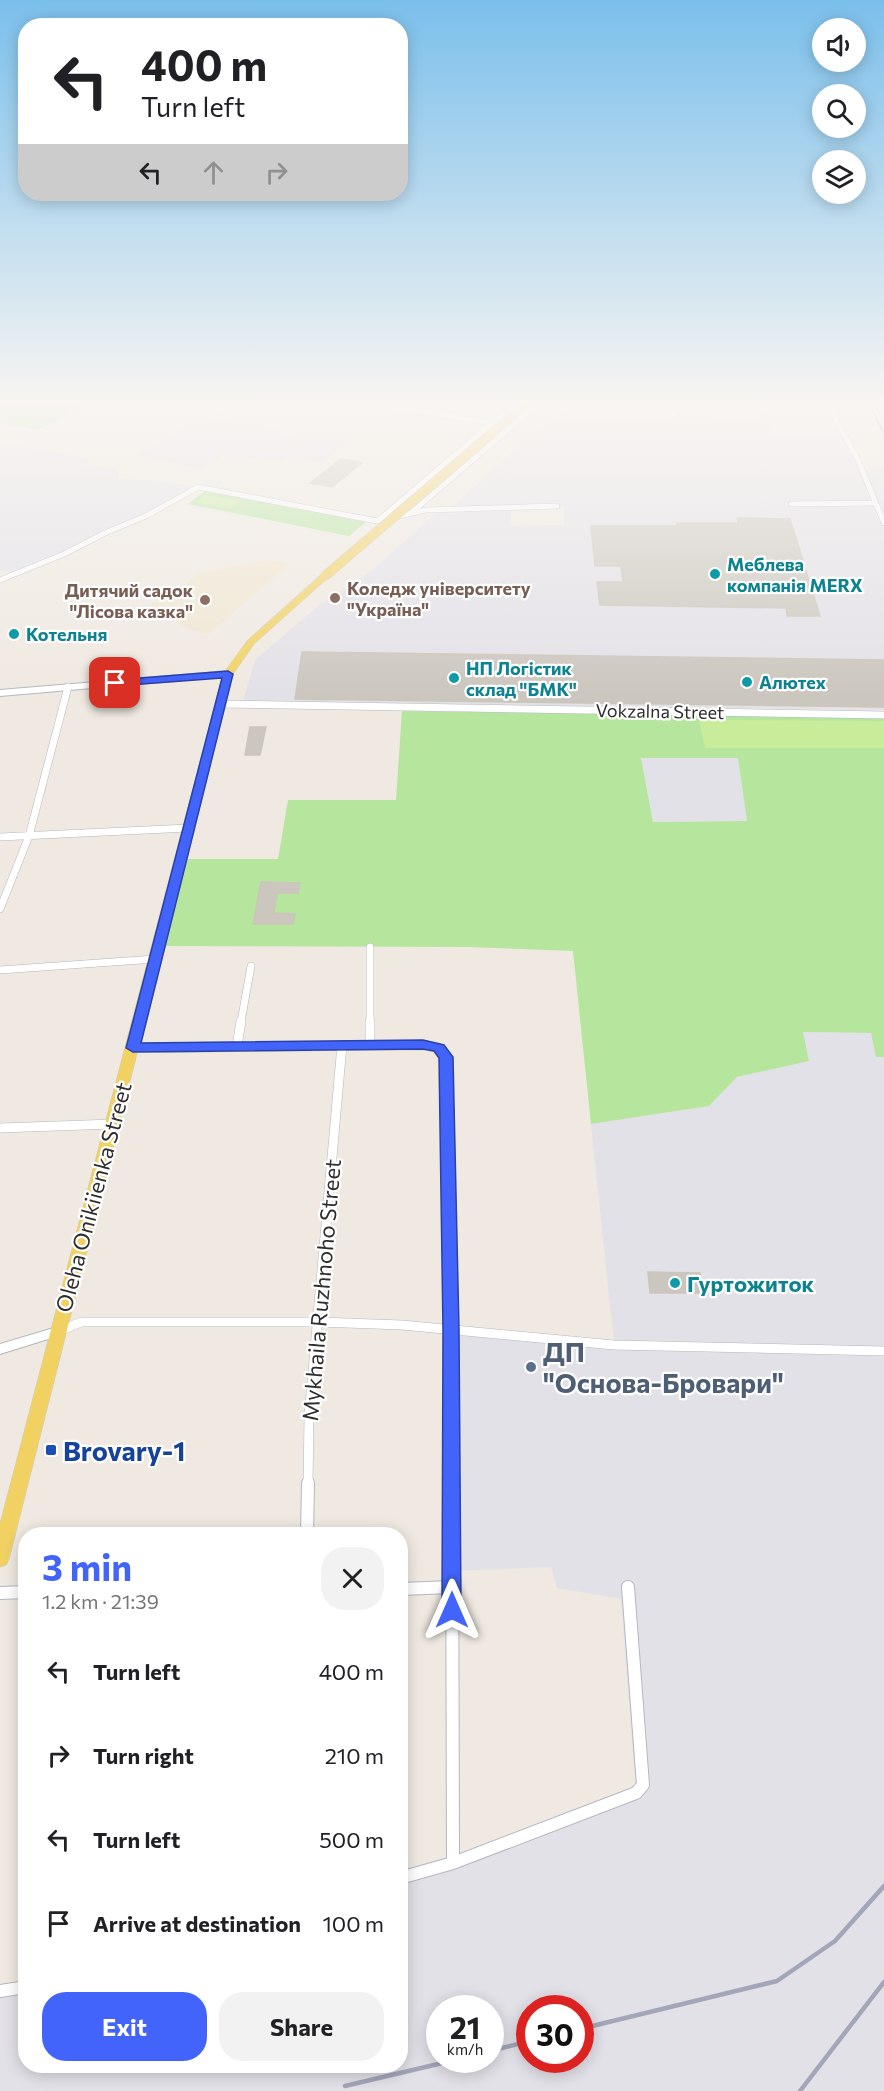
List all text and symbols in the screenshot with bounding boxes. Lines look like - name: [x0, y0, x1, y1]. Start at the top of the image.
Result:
- map controls: [812, 18, 866, 204]
- button: sound: [812, 18, 866, 72]
- text: 400 m: [141, 38, 267, 90]
- icon: left: [42, 42, 120, 120]
- button: search: [812, 84, 866, 138]
- text: Turn left: [141, 90, 245, 123]
- button: layers: [812, 150, 866, 204]
- icon: left: [134, 156, 167, 189]
- icon: ahead: [197, 156, 230, 189]
- icon: right: [260, 156, 293, 189]
- place label: Меблева компанія MERX: [727, 553, 863, 596]
- marker: Меблева компанія MERX: [708, 567, 722, 581]
- place label: Коледж університету "Україна": [347, 577, 531, 620]
- place label: Дитячий садок "Лісова казка": [65, 579, 194, 622]
- marker: Коледж університету "Україна": [328, 591, 342, 605]
- marker: Дитячий садок "Лісова казка": [198, 593, 212, 607]
- place label: Котельня: [26, 623, 107, 645]
- marker: Котельня: [7, 627, 21, 641]
- pin: [89, 657, 140, 708]
- place label: НП Логістик склад "БМК": [466, 657, 577, 700]
- icon: arrive: [98, 666, 131, 699]
- marker: НП Логістик склад "БМК": [447, 671, 461, 685]
- place label: Алютех: [759, 671, 826, 693]
- marker: Алютех: [740, 675, 754, 689]
- street label: Vokzalna Street: [596, 699, 724, 723]
- street label: Oleha Onikiienka Street: [49, 1079, 137, 1315]
- street label: Mykhaila Ruzhnoho Street: [296, 1158, 346, 1422]
- place label: Гуртожиток: [687, 1270, 815, 1297]
- marker: Гуртожиток: [668, 1276, 682, 1290]
- place label: ДП "Основа-Бровари": [543, 1335, 784, 1399]
- marker: ДП "Основа-Бровари": [524, 1360, 538, 1374]
- place label: Brovary-1: [63, 1434, 186, 1467]
- marker: Brovary-1: [44, 1443, 58, 1457]
- text: 3 min: [42, 1544, 132, 1588]
- button: close: [321, 1547, 384, 1610]
- position arrow: [420, 1578, 484, 1642]
- text: 1.2 km · 21:39: [42, 1589, 159, 1613]
- icon: left: [42, 1655, 75, 1688]
- text: Turn left: [93, 1658, 180, 1685]
- text: 400 m: [319, 1658, 384, 1685]
- icon: right: [42, 1739, 75, 1772]
- text: Turn right: [93, 1742, 194, 1769]
- text: 210 m: [325, 1742, 384, 1769]
- icon: left: [42, 1823, 75, 1856]
- text: Turn left: [93, 1826, 180, 1853]
- text: 500 m: [319, 1826, 384, 1853]
- icon: arrive: [42, 1907, 75, 1940]
- text: Arrive at destination: [93, 1910, 301, 1937]
- text: 100 m: [322, 1910, 384, 1937]
- button: Exit: [42, 1992, 207, 2061]
- button: Share: [219, 1992, 384, 2061]
- speed limit sign: 30: [516, 1995, 594, 2073]
- text: 21: [450, 2008, 480, 2045]
- text: km/h: [447, 2040, 483, 2058]

